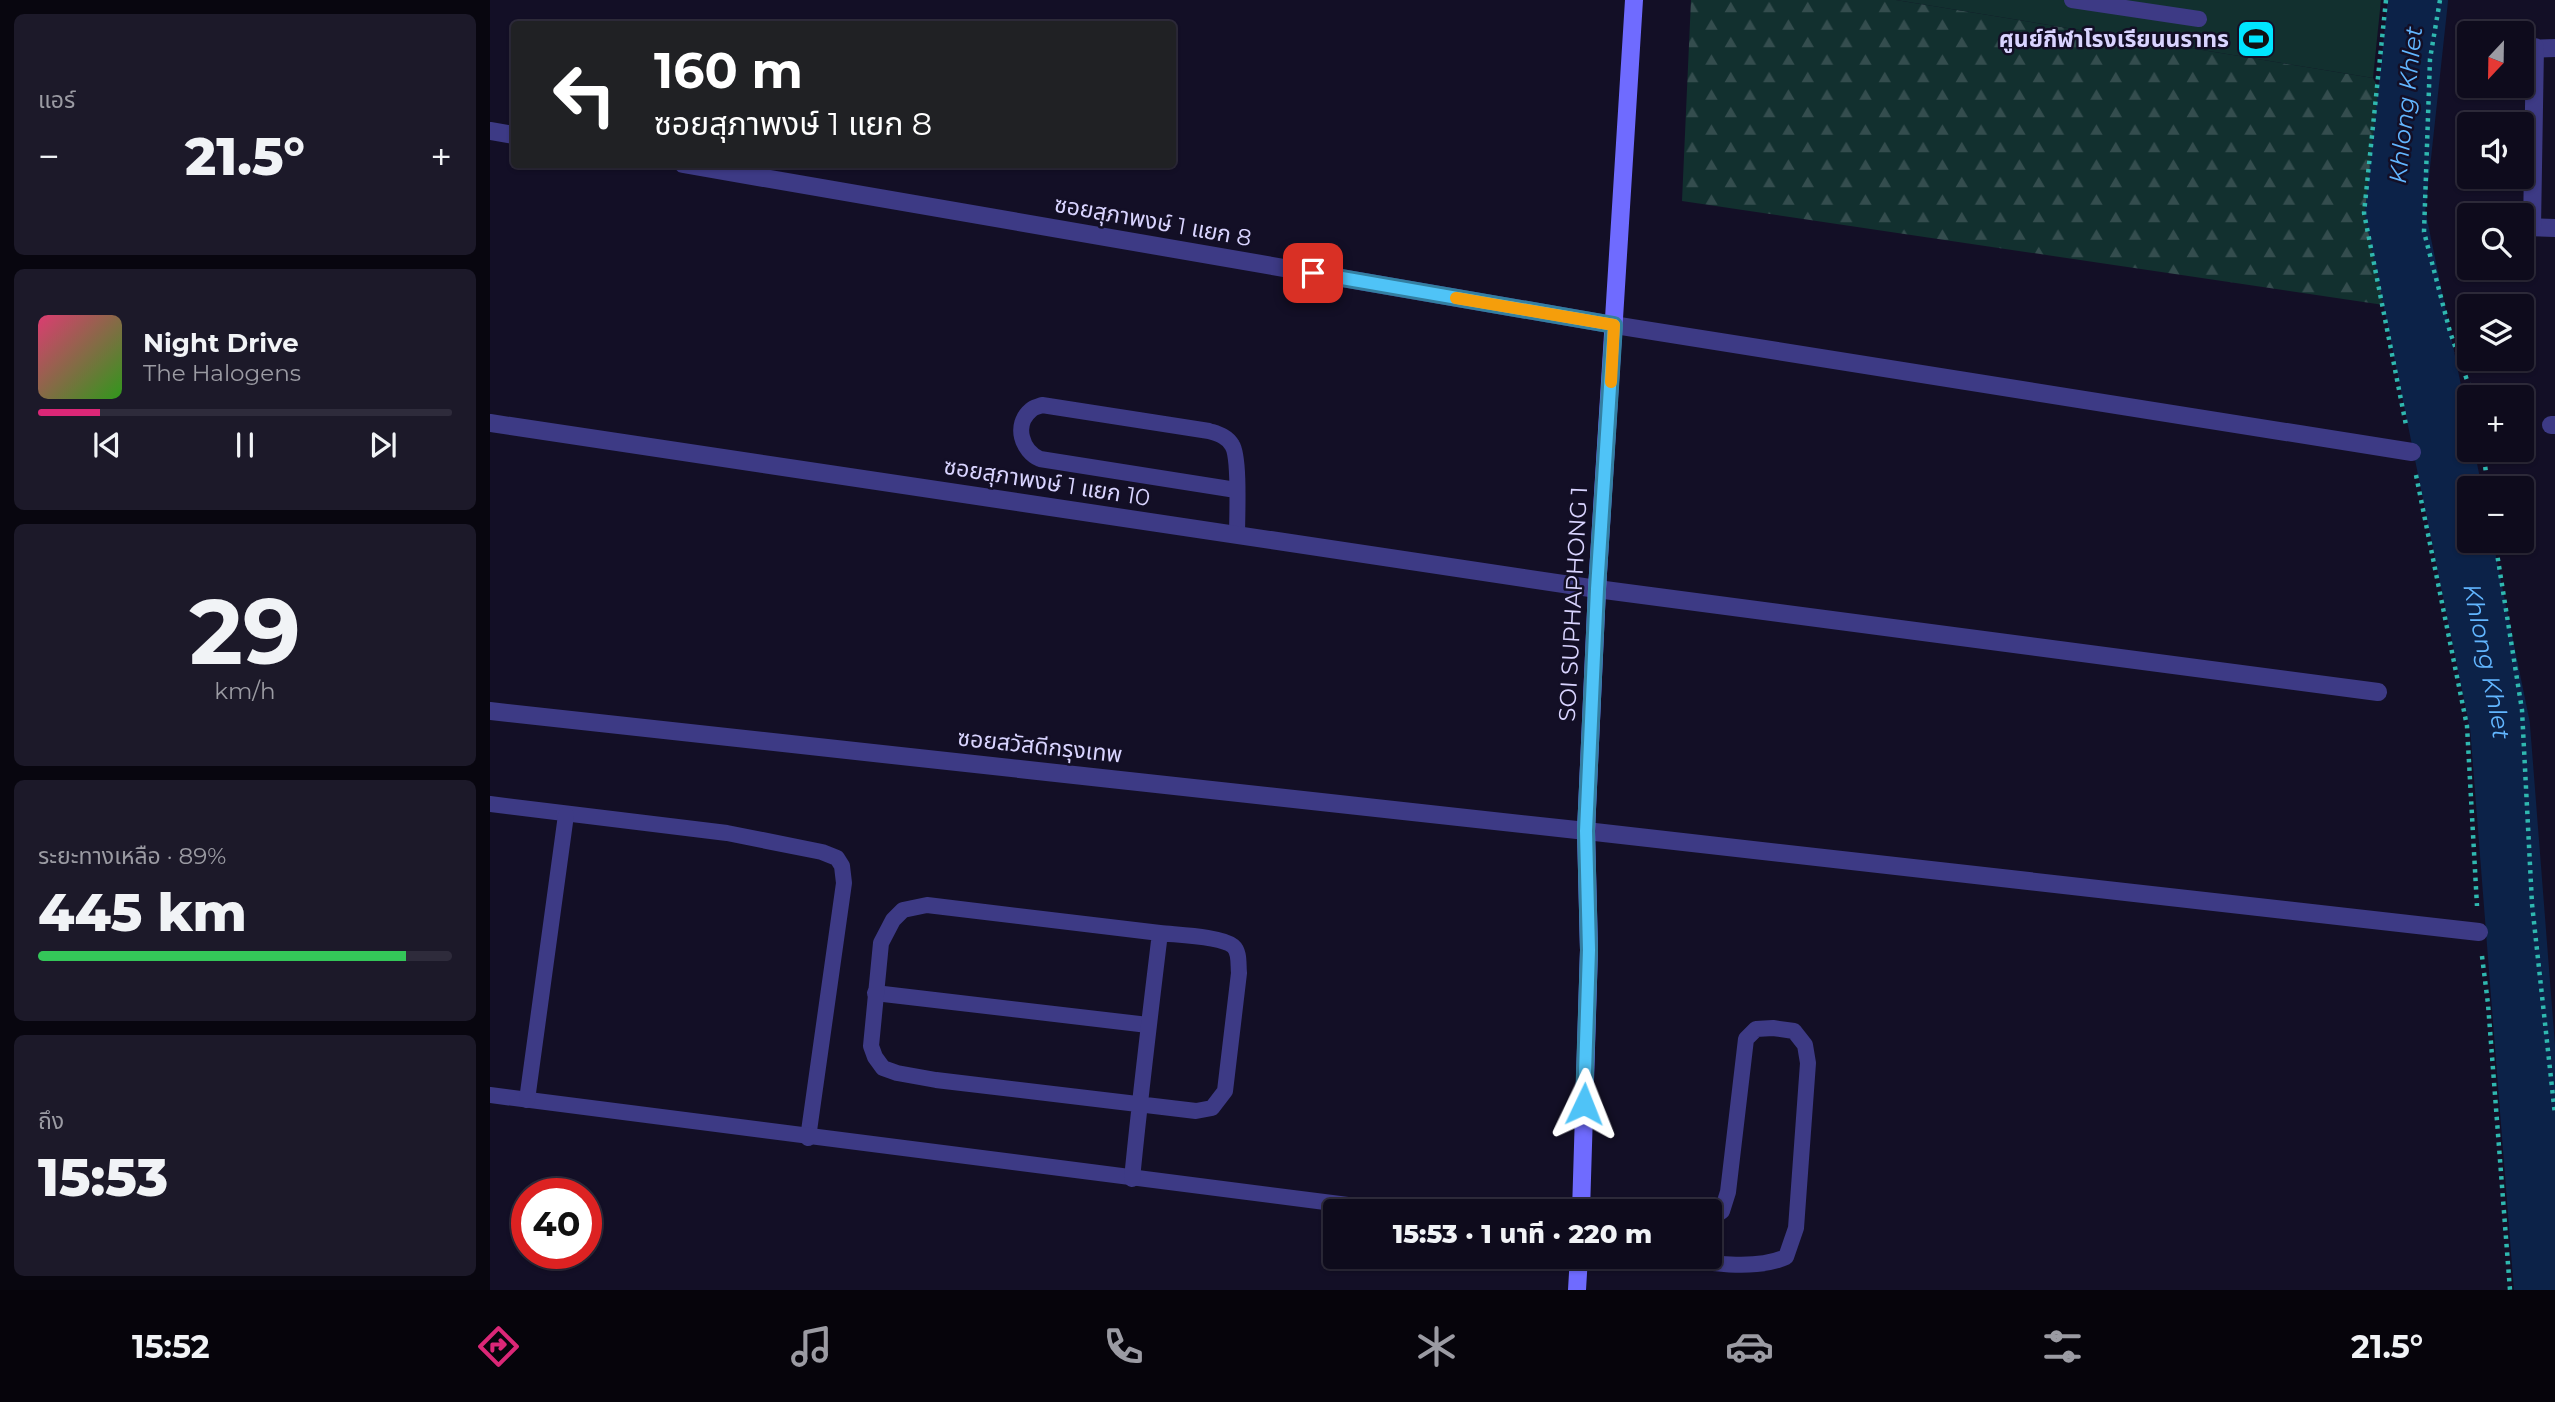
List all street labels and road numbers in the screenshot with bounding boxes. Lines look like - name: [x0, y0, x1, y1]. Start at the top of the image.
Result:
- street label: ซอยสุภาพงษ์ 1 แยก 8: [1052, 190, 1254, 252]
- street label: ซอยสุภาพงษ์ 1 แยก 10: [942, 452, 1152, 512]
- street label: SOI SUPHAPHONG 1: [1553, 486, 1593, 722]
- street label: ซอยสวัสดีกรุงเทพ: [956, 723, 1124, 769]

